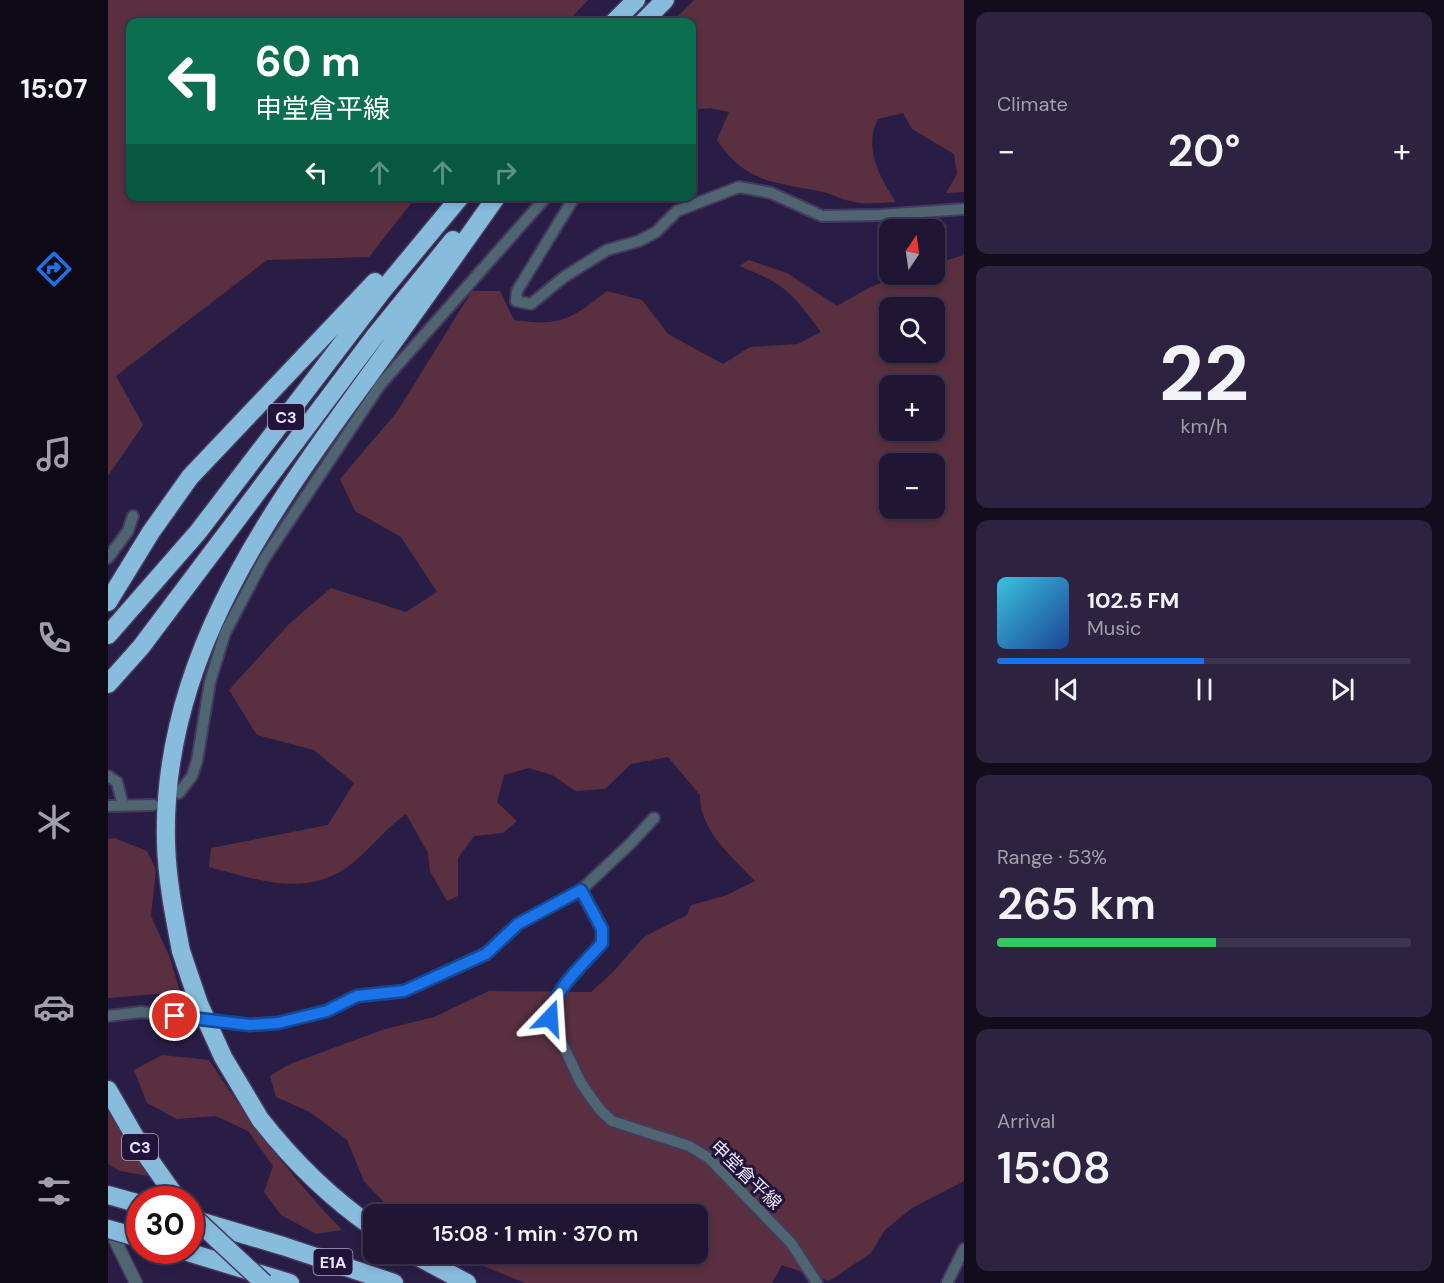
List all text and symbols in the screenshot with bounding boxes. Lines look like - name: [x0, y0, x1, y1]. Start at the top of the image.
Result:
- text: 60 m: [255, 34, 361, 89]
- icon: left: [156, 42, 234, 120]
- text: 15:07: [21, 71, 87, 106]
- text: 申堂倉平線: [255, 91, 390, 126]
- text: Climate: [997, 91, 1068, 117]
- text: 20°: [1167, 121, 1241, 180]
- text: −: [997, 129, 1015, 172]
- text: +: [1393, 129, 1411, 172]
- icon: left: [300, 156, 333, 189]
- icon: ahead: [363, 156, 396, 189]
- icon: ahead: [426, 156, 459, 189]
- icon: right: [489, 156, 522, 189]
- north arrow: [879, 219, 945, 285]
- map controls: [879, 219, 945, 519]
- icon: directions: [33, 248, 75, 290]
- button: search: [879, 297, 945, 363]
- text: 22: [1159, 323, 1249, 424]
- button: +: [879, 375, 945, 441]
- road number: C3: [268, 404, 304, 430]
- text: km/h: [1180, 413, 1228, 439]
- icon: music: [33, 433, 75, 475]
- button: −: [879, 453, 945, 519]
- text: 102.5 FM: [1087, 586, 1179, 615]
- text: Music: [1087, 615, 1142, 641]
- icon: phone: [33, 617, 75, 659]
- icon: previous: [1050, 673, 1083, 706]
- icon: pause: [1188, 673, 1221, 706]
- icon: next: [1326, 673, 1359, 706]
- icon: climate: [33, 801, 75, 843]
- text: Range · 53%: [997, 844, 1107, 870]
- text: 265 km: [997, 874, 1156, 933]
- icon: car: [33, 986, 75, 1028]
- position arrow: [518, 986, 582, 1050]
- pin: [149, 990, 200, 1041]
- icon: arrive: [158, 999, 191, 1032]
- text: Arrival: [997, 1108, 1055, 1134]
- road number: C3: [122, 1134, 158, 1160]
- street label: 申堂倉平線: [705, 1135, 787, 1215]
- text: 15:08: [997, 1138, 1111, 1197]
- icon: filters: [33, 1170, 75, 1212]
- speed limit sign: 30: [126, 1186, 204, 1264]
- text: 15:08 · 1 min · 370 m: [433, 1219, 638, 1248]
- road number: E1A: [314, 1249, 352, 1275]

